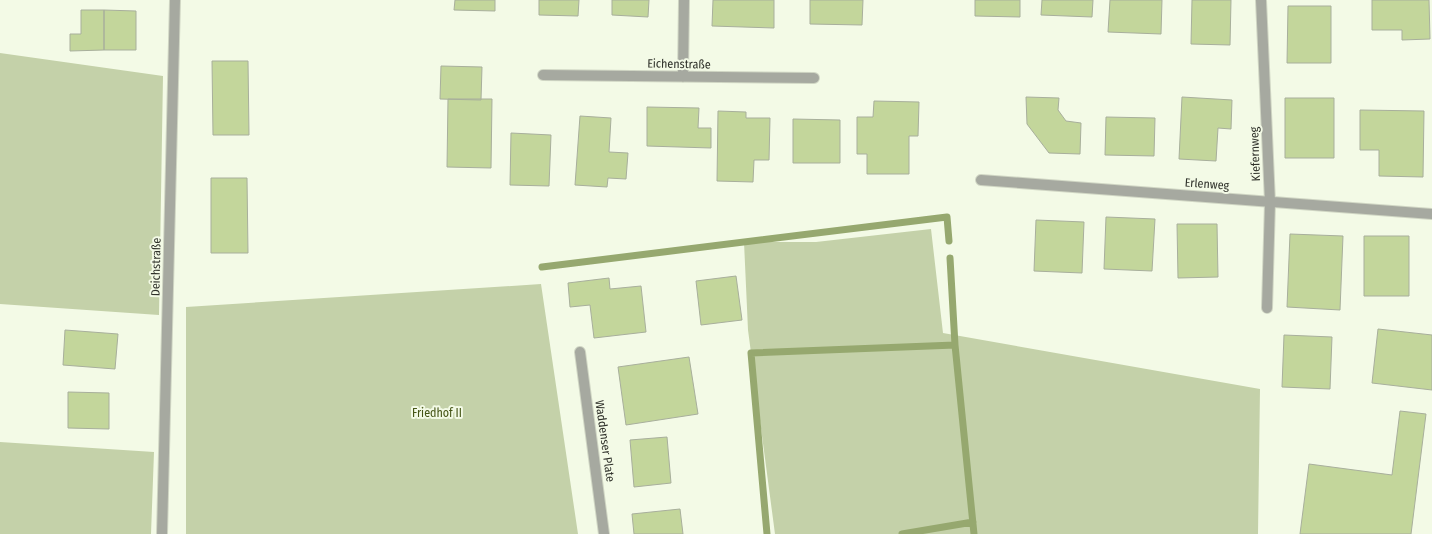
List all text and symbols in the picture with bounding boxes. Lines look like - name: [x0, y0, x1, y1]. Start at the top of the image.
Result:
- street label: Eichenstraße: [647, 56, 711, 72]
- street label: Kiefernweg: [1247, 126, 1263, 182]
- street label: Erlenweg: [1184, 175, 1230, 193]
- street label: Deichstraße: [148, 238, 164, 296]
- street label: Waddenser Plate: [592, 399, 618, 483]
- park label: Friedhof II: [412, 406, 462, 420]

